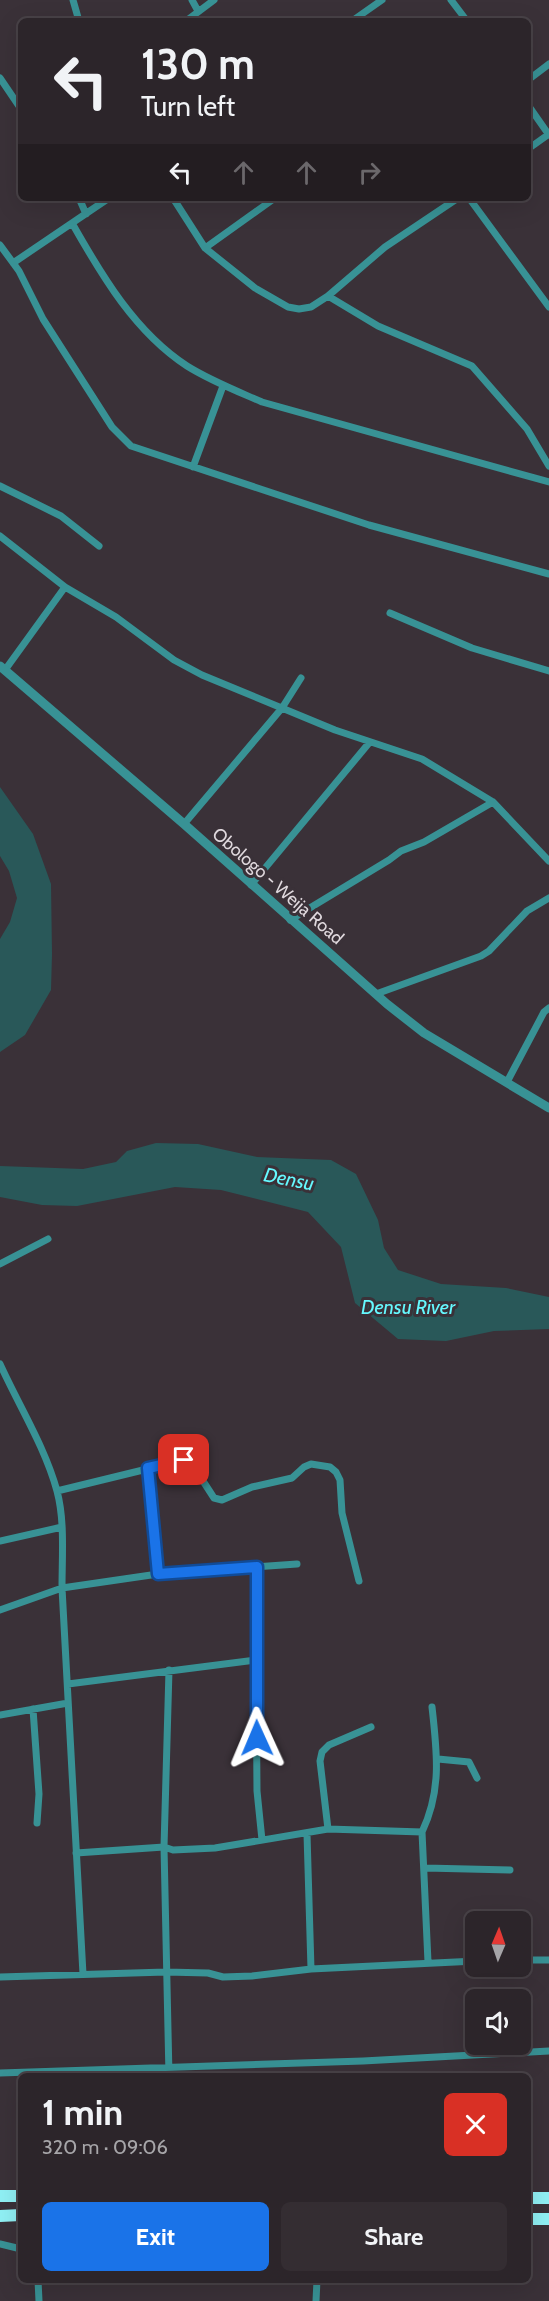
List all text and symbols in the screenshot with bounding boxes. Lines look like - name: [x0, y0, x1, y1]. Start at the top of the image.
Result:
- text: 130 m: [141, 38, 255, 90]
- icon: left: [42, 42, 120, 120]
- text: Turn left: [141, 90, 235, 123]
- icon: left: [164, 156, 197, 189]
- icon: ahead: [227, 156, 260, 189]
- icon: ahead: [290, 156, 323, 189]
- icon: right: [353, 156, 386, 189]
- street label: Obologo - Weija Road: [208, 823, 348, 949]
- water label: Densu: [262, 1162, 316, 1196]
- water label: Densu River: [361, 1295, 456, 1319]
- pin: [158, 1434, 209, 1485]
- icon: arrive: [167, 1443, 200, 1476]
- position arrow: [225, 1706, 289, 1770]
- north arrow: [465, 1911, 531, 1977]
- map controls: [465, 1911, 531, 2055]
- button: sound: [465, 1989, 531, 2055]
- text: 1 min: [42, 2090, 123, 2134]
- button: close: [444, 2093, 507, 2156]
- text: 320 m · 09:06: [42, 2135, 168, 2159]
- button: Exit: [42, 2202, 269, 2271]
- button: Share: [281, 2202, 507, 2271]

